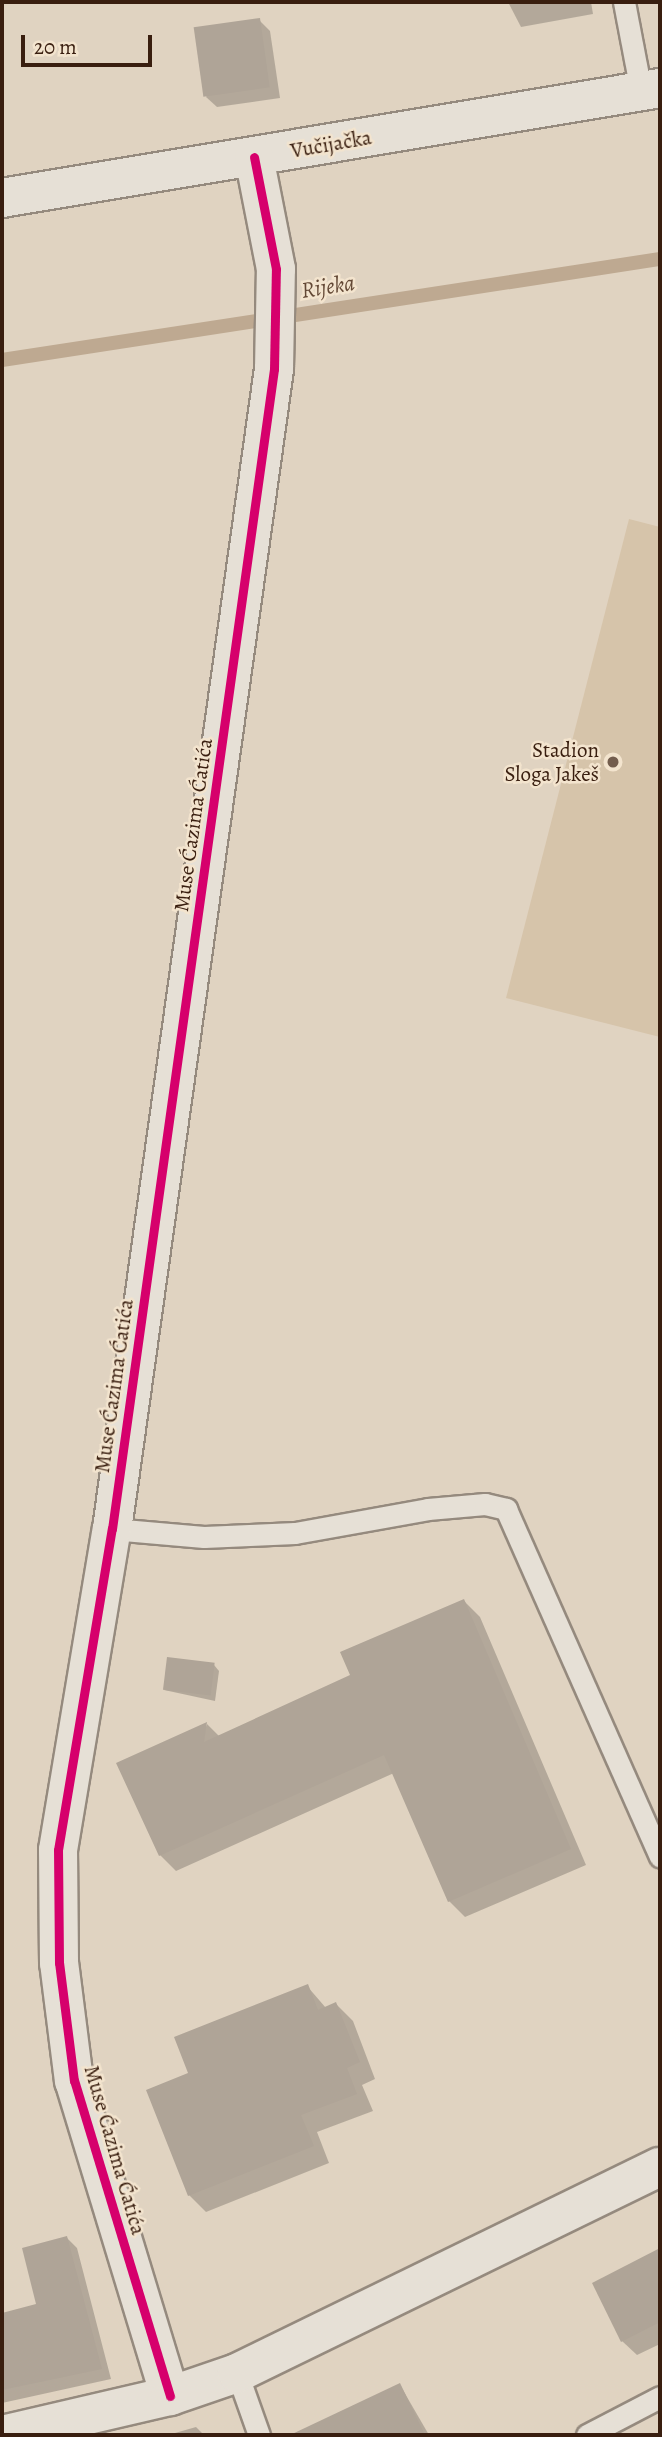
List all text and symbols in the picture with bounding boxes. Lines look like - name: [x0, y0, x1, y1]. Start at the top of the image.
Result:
- scale bar: [24, 21, 156, 65]
- text: 20 m: [34, 33, 77, 61]
- street label: Vučijačka: [289, 124, 373, 164]
- water label: Rijeka: [299, 269, 357, 305]
- street label: Muse Ćazima Ćatića: [168, 737, 218, 913]
- place label: Stadion Sloga Jakeš: [504, 737, 599, 787]
- marker: Stadion Sloga Jakeš: [605, 754, 621, 770]
- street label: Muse Ćazima Ćatića: [89, 1298, 139, 1474]
- street label: Muse Ćazima Ćatića: [79, 2062, 151, 2238]

